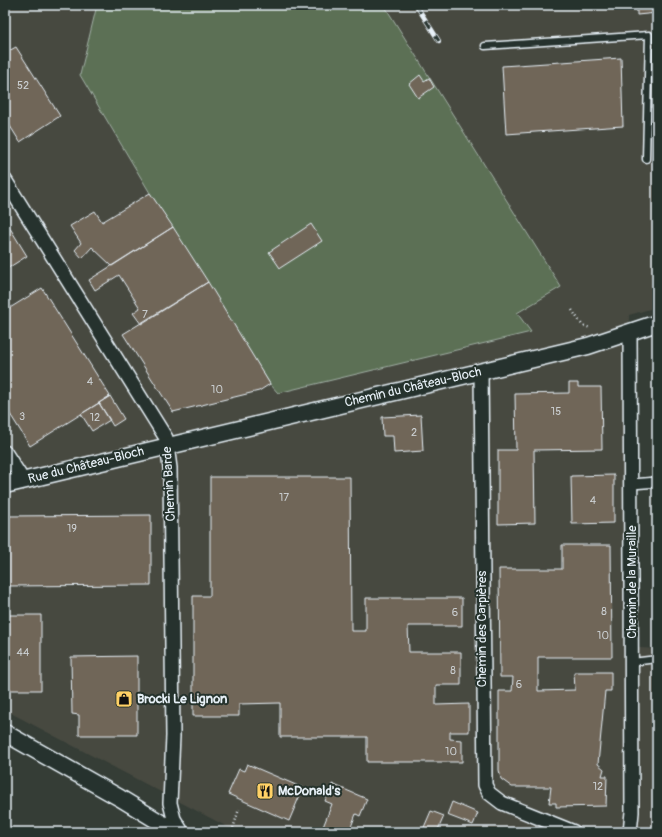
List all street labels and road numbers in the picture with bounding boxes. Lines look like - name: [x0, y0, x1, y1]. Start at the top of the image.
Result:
- street label: Chemin du Château-Bloch: [343, 363, 483, 411]
- street label: Rue du Château-Bloch: [26, 443, 146, 487]
- street label: Chemin Barde: [159, 446, 179, 522]
- street label: Chemin de la Muraille: [624, 525, 640, 639]
- street label: Chemin des Carpières: [474, 571, 490, 687]

